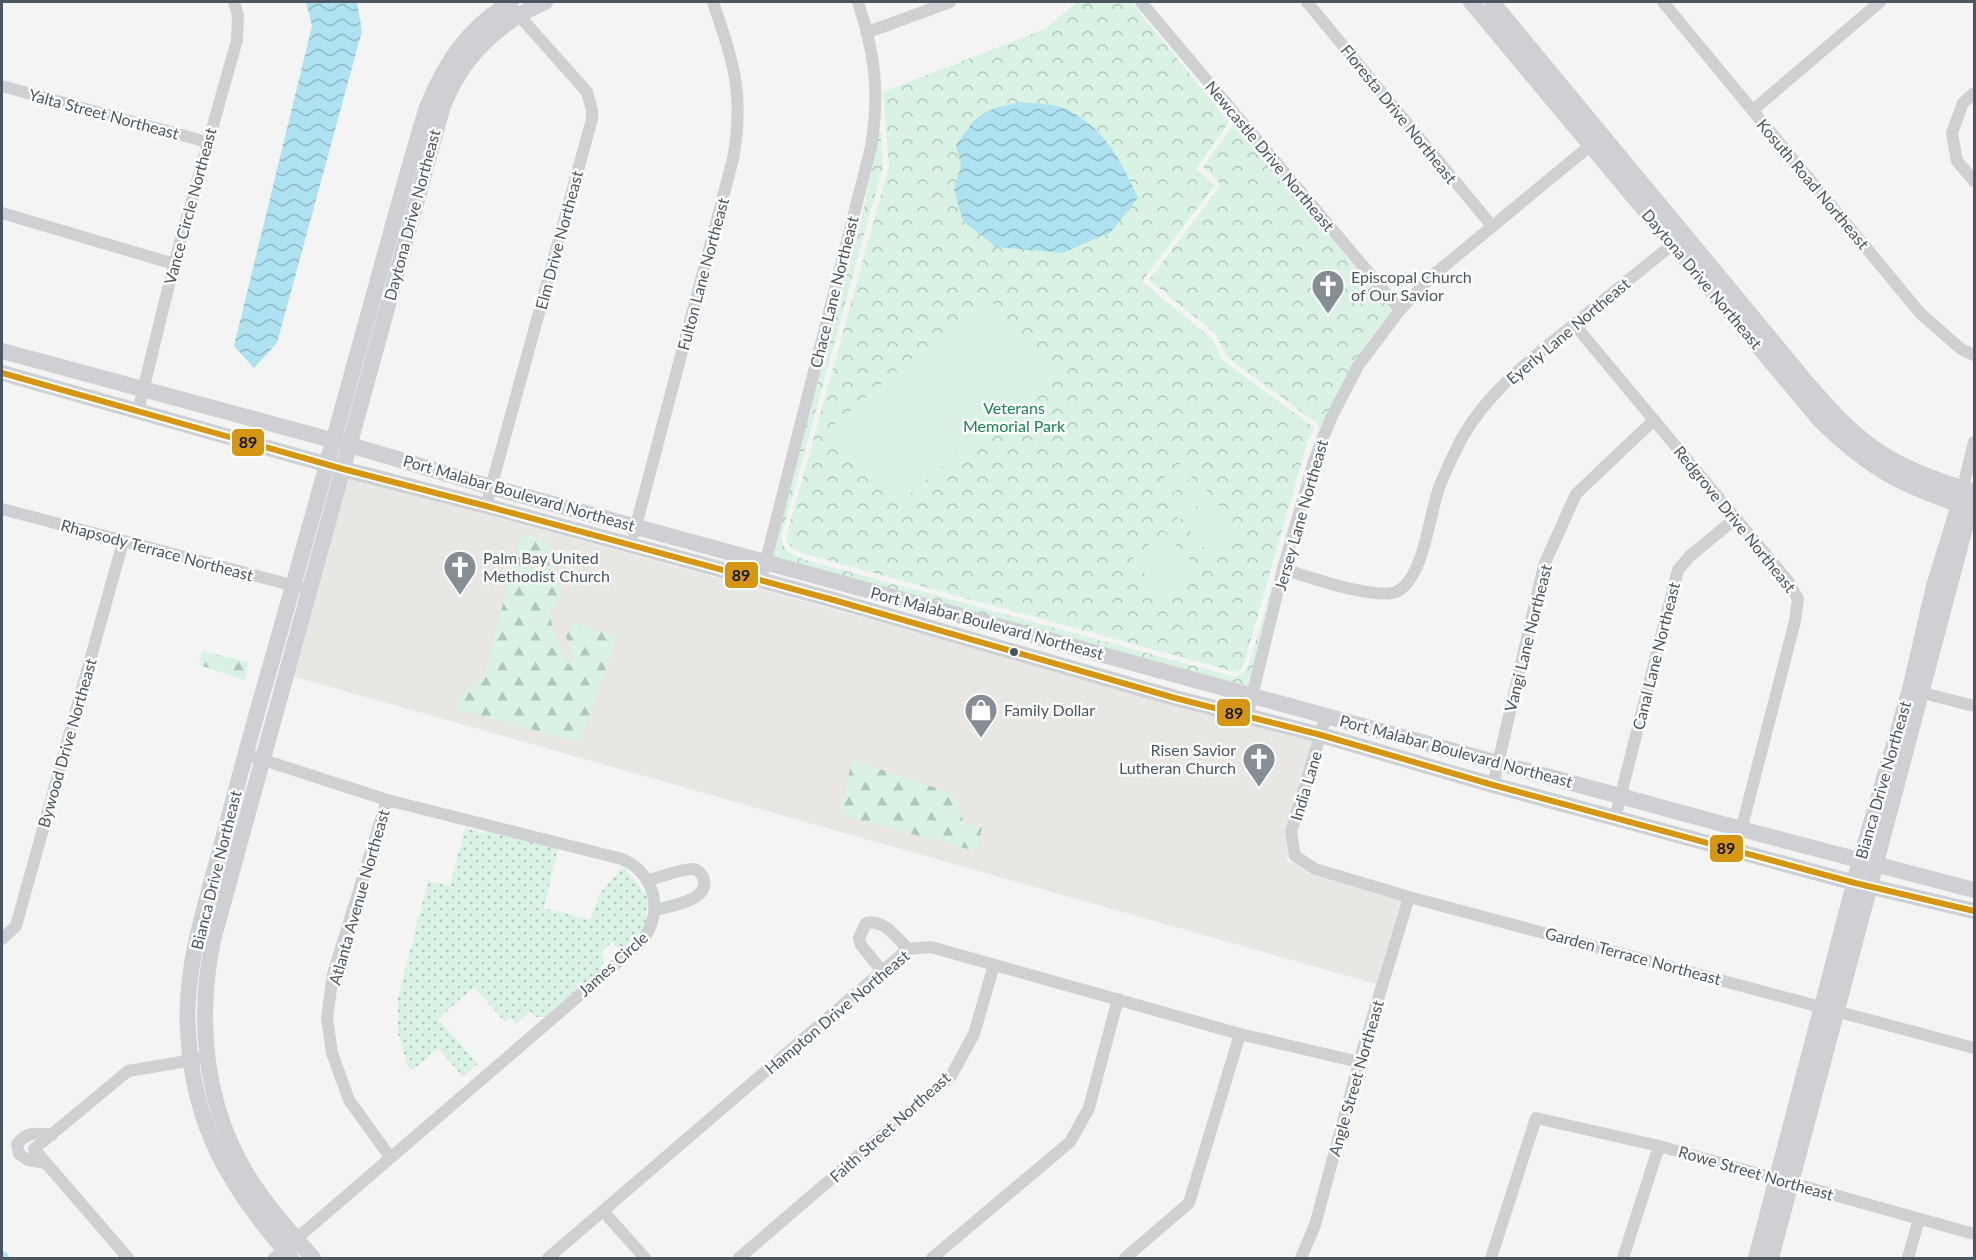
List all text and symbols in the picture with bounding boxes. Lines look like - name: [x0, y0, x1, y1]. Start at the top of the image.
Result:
- street label: Floresta Drive Northeast: [1337, 40, 1461, 187]
- street label: Newcastle Drive Northeast: [1202, 77, 1339, 235]
- street label: Yalta Street Northeast: [27, 84, 181, 143]
- street label: Kosuth Road Northeast: [1753, 115, 1873, 253]
- street label: Vance Circle Northeast: [159, 125, 220, 286]
- street label: Daytona Drive Northeast: [379, 127, 444, 303]
- street label: Elm Drive Northeast: [531, 168, 586, 311]
- street label: Fulton Lane Northeast: [673, 195, 732, 352]
- street label: Daytona Drive Northeast: [1638, 205, 1767, 353]
- street label: Chace Lane Northeast: [805, 214, 862, 370]
- place label: Episcopal Church of Our Savior: [1351, 267, 1472, 304]
- church icon: Episcopal Church of Our Savior: [1310, 268, 1346, 315]
- street label: Eyerly Lane Northeast: [1502, 273, 1633, 388]
- park label: Veterans Memorial Park: [963, 398, 1066, 435]
- line badge: 89: [231, 428, 265, 457]
- text: 89: [239, 432, 257, 451]
- street label: Jersey Lane Northeast: [1270, 437, 1331, 592]
- street label: Redgrove Drive Northeast: [1670, 442, 1801, 596]
- street label: Port Malabar Boulevard Northeast: [401, 450, 637, 535]
- street label: Rhapsody Terrace Northeast: [59, 515, 256, 584]
- place label: Palm Bay United Methodist Church: [483, 548, 610, 585]
- church icon: Palm Bay United Methodist Church: [442, 549, 478, 596]
- line badge: 89: [724, 561, 759, 589]
- street label: Vangi Lane Northeast: [1500, 562, 1555, 713]
- text: 89: [732, 565, 750, 584]
- street label: Canal Lane Northeast: [1628, 580, 1683, 732]
- street label: Port Malabar Boulevard Northeast: [869, 582, 1106, 663]
- unlabelled marker: [1008, 646, 1020, 658]
- street label: Bywood Drive Northeast: [33, 656, 100, 830]
- shop icon: Family Dollar: [963, 692, 999, 739]
- line badge: 89: [1216, 698, 1251, 727]
- street label: Bianca Drive Northeast: [1851, 698, 1914, 861]
- place label: Family Dollar: [1004, 700, 1095, 719]
- text: 89: [1225, 703, 1243, 722]
- street label: Port Malabar Boulevard Northeast: [1338, 710, 1575, 791]
- place label: Risen Savior Lutheran Church: [1119, 740, 1236, 777]
- church icon: Risen Savior Lutheran Church: [1241, 741, 1277, 788]
- street label: India Lane: [1286, 749, 1325, 823]
- street label: Bianca Drive Northeast: [187, 788, 245, 951]
- street label: Atlanta Avenue Northeast: [324, 807, 393, 987]
- line badge: 89: [1709, 834, 1744, 863]
- text: 89: [1717, 838, 1735, 857]
- street label: Garden Terrace Northeast: [1543, 923, 1723, 988]
- street label: James Circle: [574, 927, 651, 1000]
- street label: Hampton Drive Northeast: [761, 945, 913, 1078]
- street label: Angle Street Northeast: [1324, 998, 1387, 1158]
- street label: Faith Street Northeast: [826, 1067, 954, 1186]
- street label: Rowe Street Northeast: [1676, 1141, 1836, 1204]

